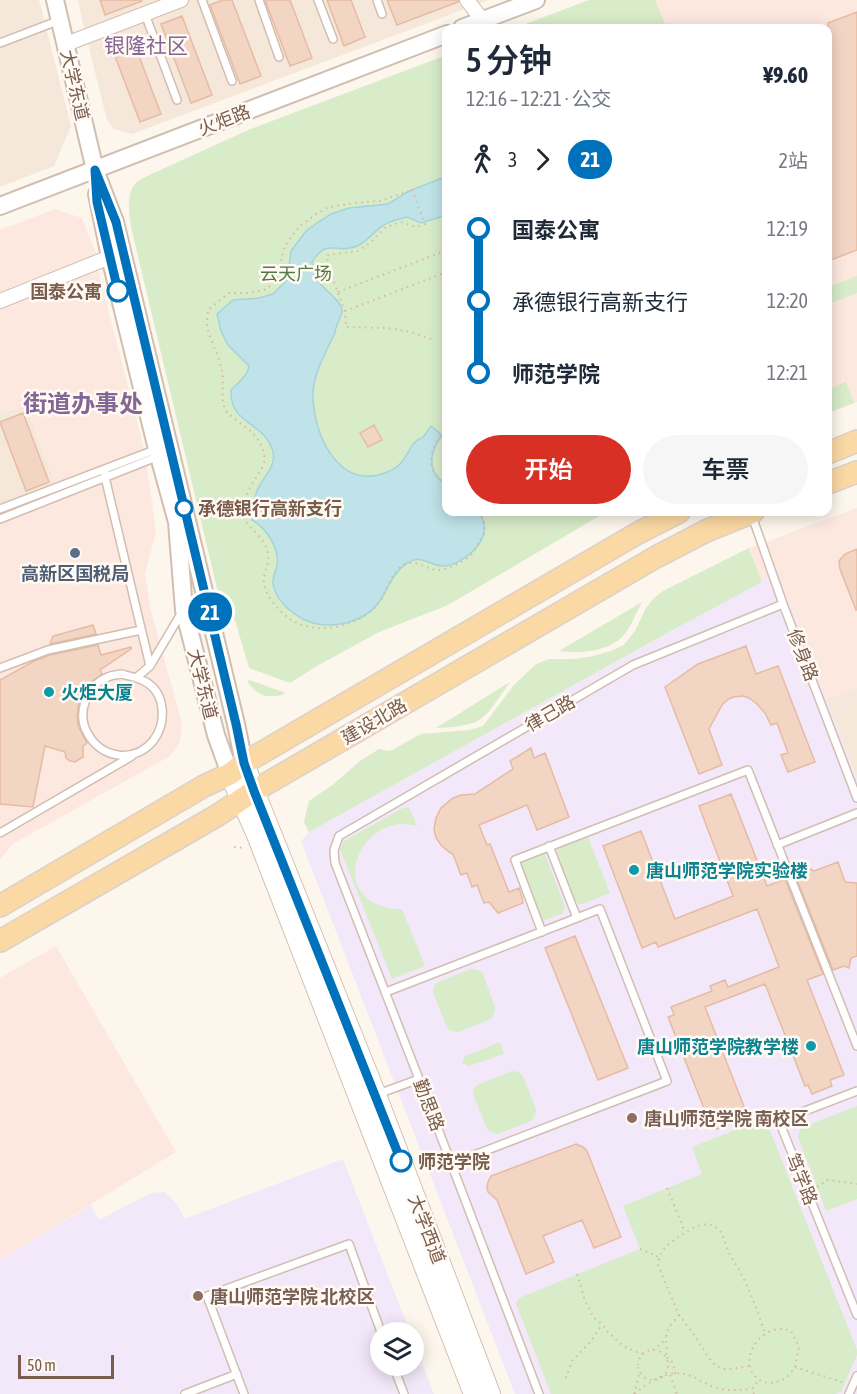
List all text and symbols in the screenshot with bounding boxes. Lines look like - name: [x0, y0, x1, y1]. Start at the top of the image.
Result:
- district label: 银隆社区: [104, 33, 188, 57]
- text: 5 分钟: [466, 41, 552, 79]
- street label: 大学东道: [57, 48, 93, 122]
- text: ¥9.60: [763, 62, 808, 88]
- text: 12:16 – 12:21 · 公交: [466, 87, 612, 110]
- street label: 火炬路: [195, 101, 253, 139]
- icon: walk: [466, 143, 499, 176]
- icon: forward: [526, 143, 559, 176]
- text: 21: [580, 147, 600, 171]
- text: 3: [508, 148, 517, 171]
- text: 2站: [779, 149, 808, 172]
- text: 国泰公寓: [512, 217, 600, 243]
- text: 12:19: [767, 217, 808, 240]
- park label: 云天广场: [260, 263, 332, 284]
- marker: 国泰公寓: [107, 280, 129, 302]
- place label: 国泰公寓: [30, 281, 102, 302]
- text: 承德银行高新支行: [512, 289, 688, 315]
- text: 12:20: [767, 289, 808, 312]
- text: 师范学院: [512, 361, 600, 387]
- text: 12:21: [767, 361, 808, 384]
- district label: 街道办事处: [23, 390, 143, 417]
- button: 开始: [466, 435, 631, 504]
- button: 车票: [643, 435, 808, 504]
- place label: 承德银行高新支行: [198, 498, 342, 519]
- marker: 承德银行高新支行: [175, 499, 193, 517]
- marker: 高新区国税局: [68, 546, 82, 560]
- place label: 高新区国税局: [21, 563, 129, 584]
- line badge: 21: [183, 592, 237, 632]
- text: 21: [200, 600, 220, 624]
- street label: 修身路: [784, 626, 822, 684]
- street label: 大学东道: [184, 647, 222, 721]
- place label: 火炬大厦: [61, 682, 133, 703]
- marker: 火炬大厦: [42, 685, 56, 699]
- street label: 律己路: [521, 690, 579, 736]
- street label: 建设北路: [338, 694, 410, 748]
- place label: 唐山师范学院实验楼: [646, 860, 808, 881]
- marker: 唐山师范学院实验楼: [627, 863, 641, 877]
- place label: 唐山师范学院教学楼: [637, 1036, 799, 1057]
- marker: 唐山师范学院教学楼: [804, 1039, 818, 1053]
- street label: 勤思路: [410, 1076, 448, 1134]
- place label: 唐山师范学院 南校区: [644, 1108, 808, 1129]
- marker: 唐山师范学院 南校区: [625, 1111, 639, 1125]
- marker: 师范学院: [390, 1150, 412, 1172]
- street label: 笃学路: [782, 1150, 822, 1208]
- place label: 师范学院: [418, 1151, 490, 1172]
- street label: 大学西道: [404, 1192, 450, 1266]
- place label: 唐山师范学院 北校区: [210, 1286, 374, 1307]
- marker: 唐山师范学院 北校区: [191, 1289, 205, 1303]
- map controls: [370, 1322, 424, 1376]
- button: layers: [370, 1322, 424, 1376]
- scale bar: [18, 1352, 114, 1380]
- text: 50 m: [27, 1356, 56, 1374]

